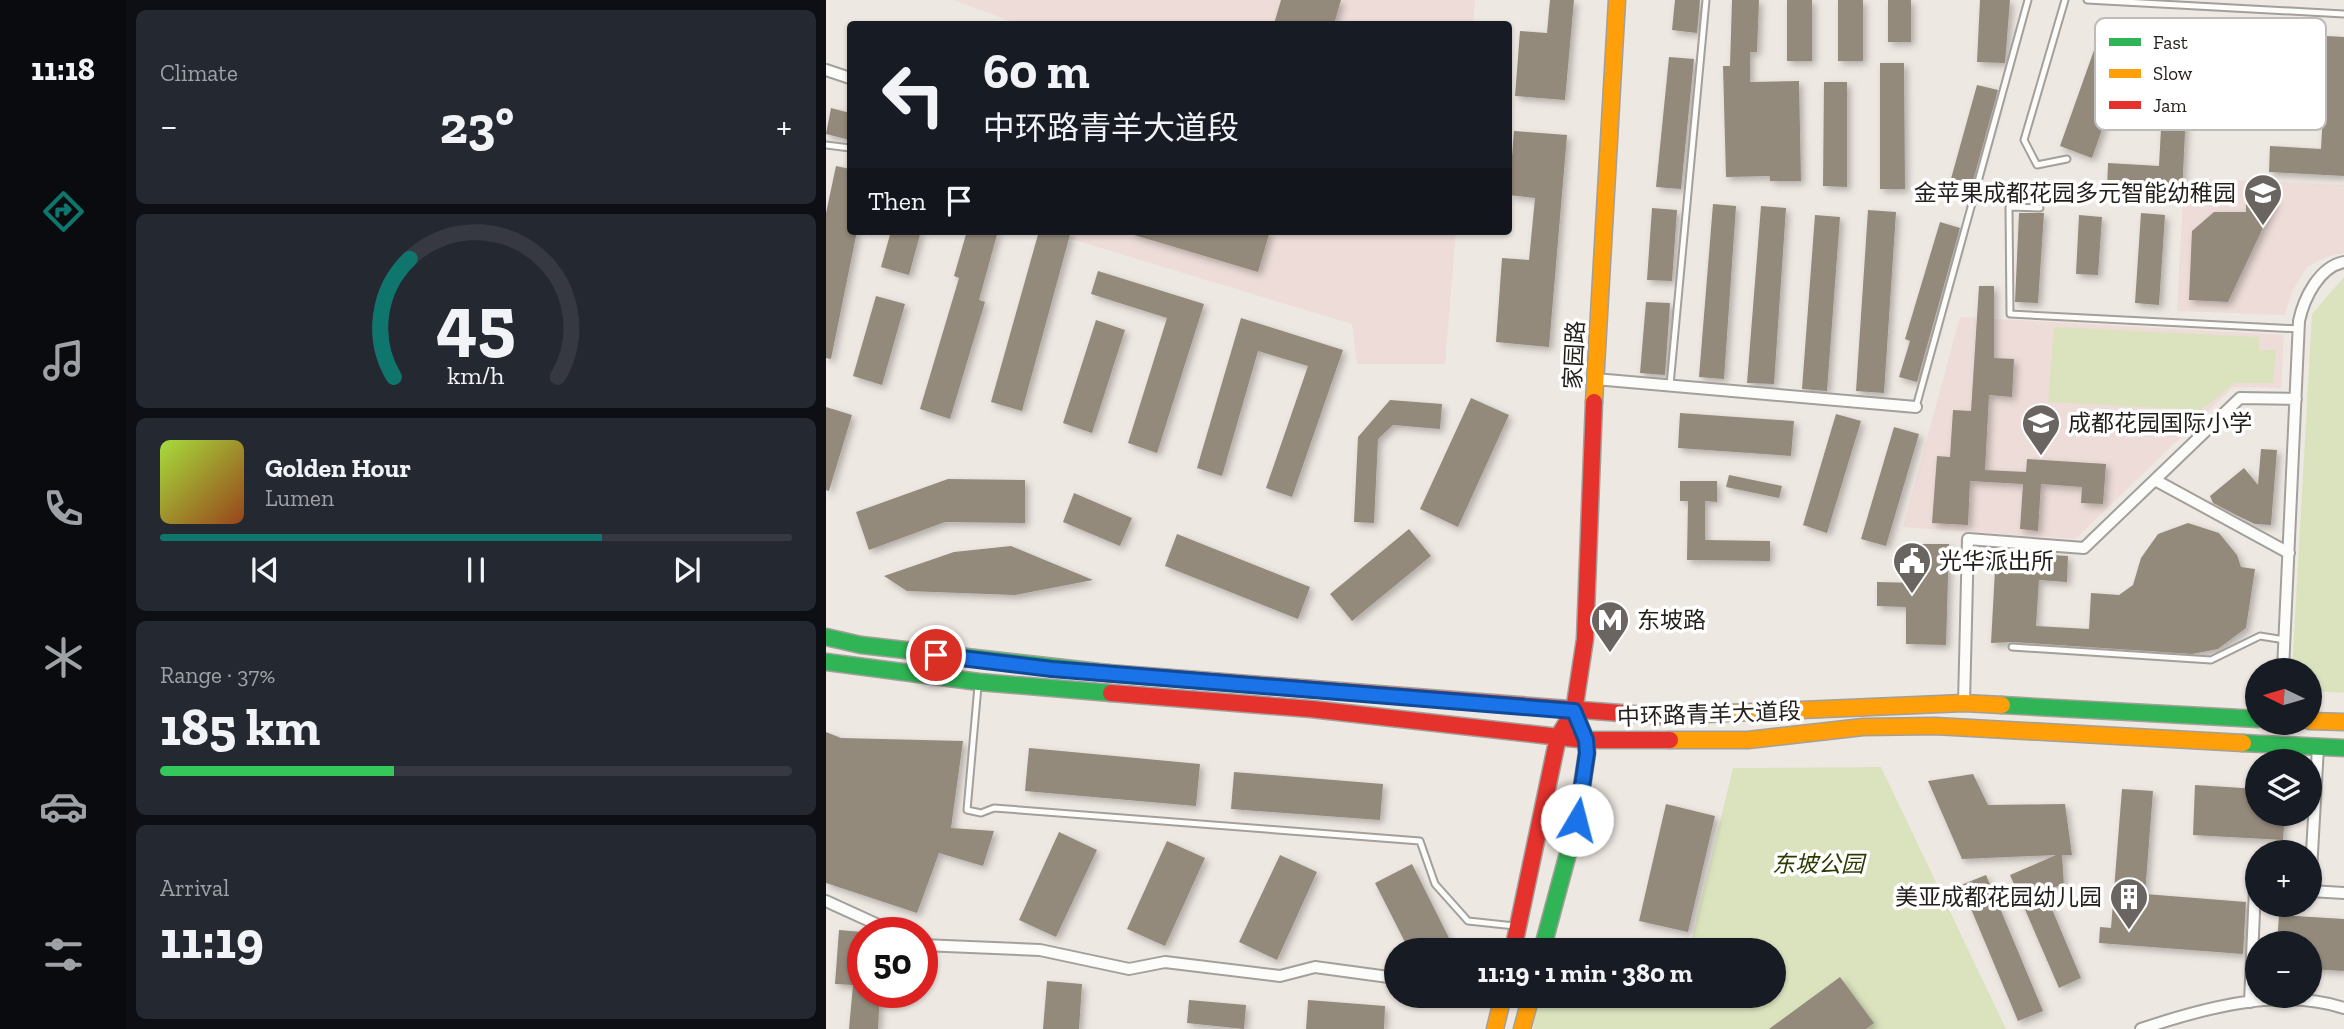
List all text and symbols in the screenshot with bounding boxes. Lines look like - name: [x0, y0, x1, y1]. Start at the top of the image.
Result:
- legend: [2095, 18, 2326, 130]
- text: Fast: [2153, 31, 2188, 54]
- text: 60 m: [983, 42, 1090, 101]
- icon: left: [868, 49, 959, 140]
- text: 11:18: [31, 50, 95, 88]
- text: Climate: [160, 59, 238, 87]
- text: Slow: [2153, 62, 2193, 85]
- text: 23°: [440, 94, 514, 156]
- text: Jam: [2153, 94, 2187, 117]
- text: −: [160, 103, 178, 149]
- text: +: [776, 103, 792, 149]
- text: 中环路青羊大道段: [983, 109, 1239, 147]
- school or university icon: 金苹果成都花园多元智能幼稚园: [2242, 172, 2284, 227]
- place label: 金苹果成都花园多元智能幼稚园: [1914, 179, 2236, 207]
- icon: arrive: [940, 182, 978, 220]
- text: Then: [868, 185, 926, 217]
- icon: directions: [39, 187, 88, 236]
- text: 45: [436, 278, 516, 366]
- street label: 家园路: [1558, 320, 1590, 390]
- icon: music: [39, 336, 88, 385]
- text: km/h: [447, 359, 505, 389]
- school or university icon: 成都花园国际小学: [2020, 402, 2062, 457]
- place label: 成都花园国际小学: [2068, 409, 2252, 437]
- text: Golden Hour: [265, 452, 411, 484]
- icon: phone: [39, 484, 88, 533]
- text: Lumen: [265, 484, 334, 512]
- public building icon: 光华派出所: [1891, 540, 1933, 595]
- place label: 光华派出所: [1939, 547, 2054, 575]
- icon: previous: [246, 551, 284, 589]
- icon: pause: [457, 551, 495, 589]
- icon: next: [668, 551, 706, 589]
- metro station icon: 东坡路: [1589, 599, 1631, 654]
- place label: 东坡路: [1637, 606, 1706, 634]
- pin: [906, 625, 966, 685]
- icon: climate: [39, 633, 88, 682]
- icon: arrive: [917, 636, 955, 674]
- north arrow: [2245, 658, 2322, 735]
- map controls: [2245, 658, 2322, 1008]
- text: Range · 37%: [160, 661, 275, 689]
- text: 185 km: [160, 696, 320, 758]
- street label: 中环路青羊大道段: [1617, 697, 1801, 731]
- button: layers: [2245, 749, 2322, 826]
- icon: car: [39, 782, 88, 831]
- position arrow: [1540, 783, 1614, 857]
- button: +: [2245, 840, 2322, 917]
- park label: 东坡公园: [1772, 850, 1867, 878]
- text: Arrival: [160, 874, 229, 902]
- building icon: 美亚成都花园幼儿园: [2108, 876, 2150, 931]
- place label: 美亚成都花园幼儿园: [1895, 883, 2102, 911]
- text: 11:19: [160, 909, 264, 971]
- speed limit sign: 50: [847, 917, 938, 1008]
- icon: filters: [39, 930, 88, 979]
- button: −: [2245, 931, 2322, 1008]
- text: 11:19 · 1 min · 380 m: [1477, 957, 1693, 989]

